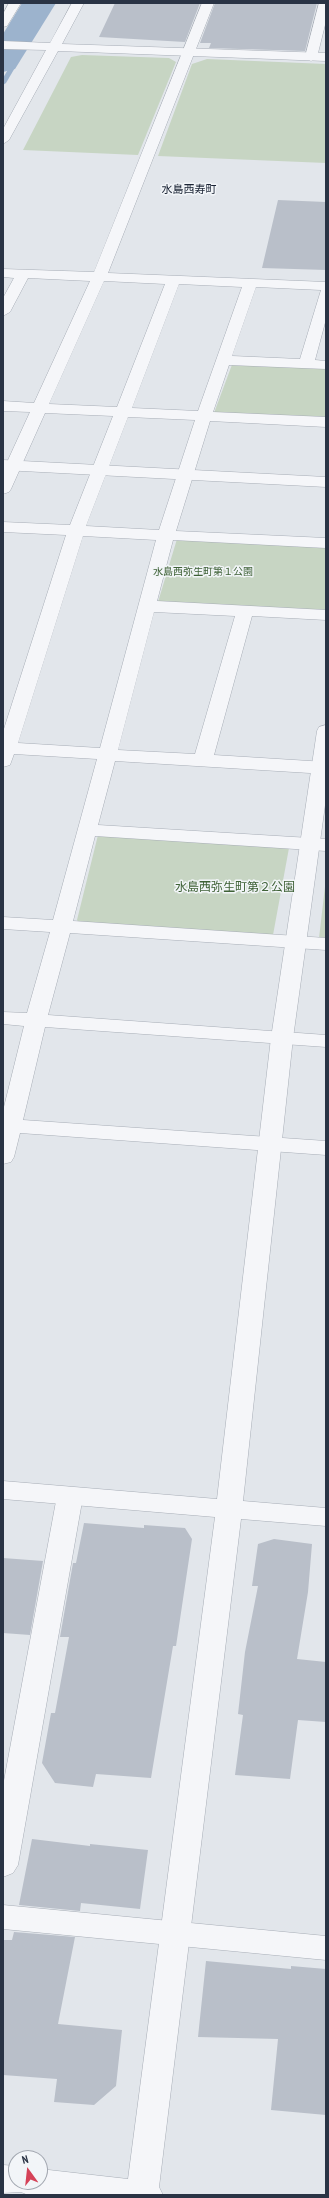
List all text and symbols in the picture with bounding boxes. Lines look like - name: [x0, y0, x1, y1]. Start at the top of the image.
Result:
- district label: 水島西寿町: [162, 183, 216, 197]
- park label: 水島西弥生町第１公園: [153, 566, 253, 578]
- park label: 水島西弥生町第２公園: [175, 881, 295, 895]
- north arrow: [8, 2150, 48, 2190]
- text: N: [20, 2152, 30, 2167]

